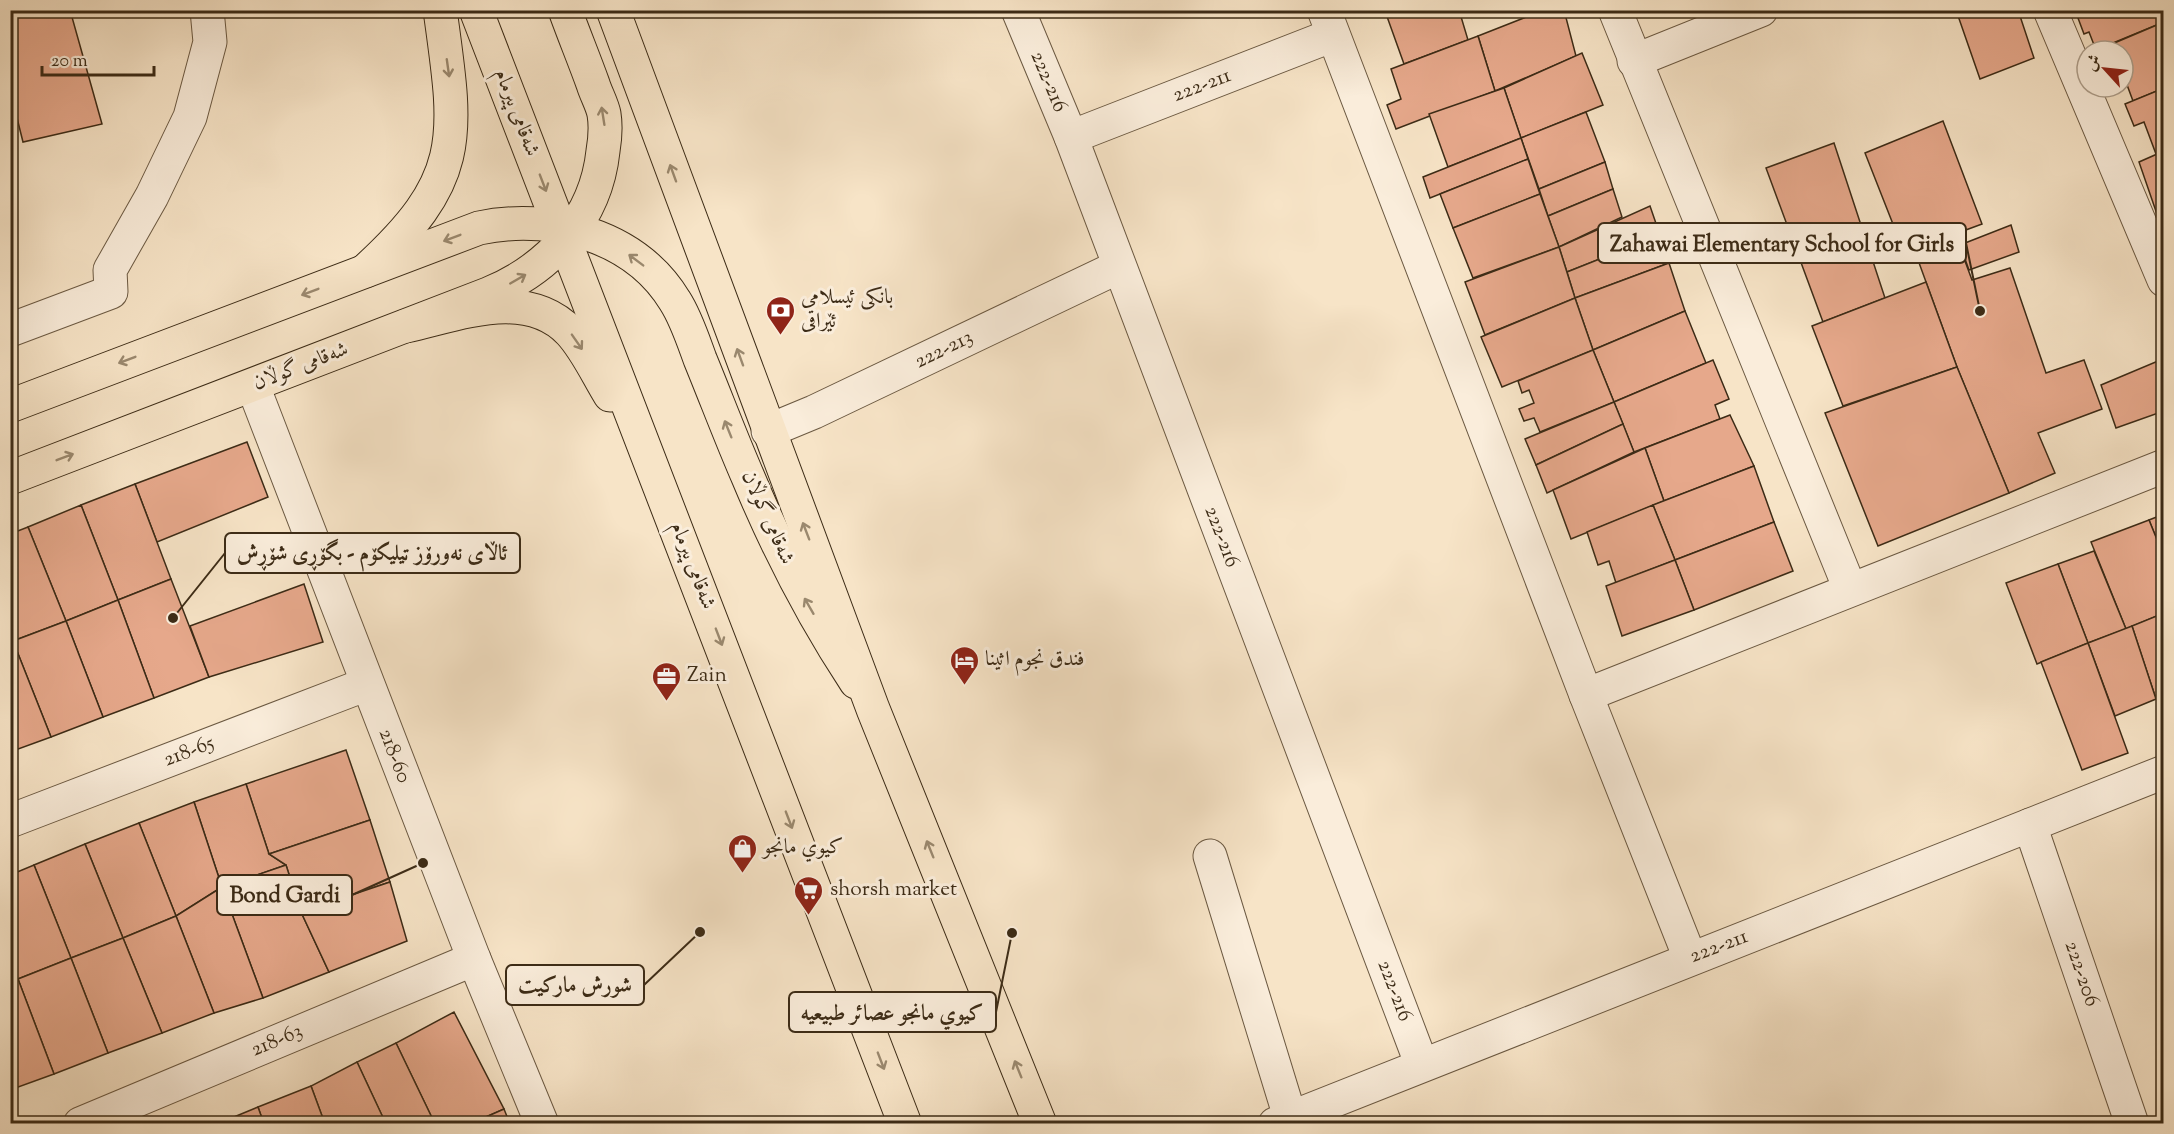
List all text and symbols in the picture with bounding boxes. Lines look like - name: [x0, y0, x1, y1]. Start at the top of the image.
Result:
- scale bar: [42, 39, 154, 77]
- north arrow: [2075, 39, 2135, 99]
- street label: 222-216: [1022, 47, 1074, 117]
- text: 20 m: [51, 49, 88, 75]
- text: ش: [2080, 51, 2108, 76]
- one-way arrow: [443, 58, 454, 78]
- street label: 222-211: [1168, 61, 1236, 111]
- street label: شەقامی پیرمام: [485, 65, 546, 161]
- one-way arrow: [597, 107, 608, 127]
- one-way arrow: [667, 165, 678, 183]
- one-way arrow: [538, 173, 549, 191]
- callout: Zahawai Elementary School for Girls: [1598, 223, 1966, 263]
- text: Zahawai Elementary School for Girls: [1610, 230, 1954, 262]
- one-way arrow: [443, 233, 462, 244]
- one-way arrow: [629, 254, 645, 267]
- one-way arrow: [509, 273, 526, 285]
- place label: بانکی ئیسلامی ئێراقی: [801, 283, 893, 337]
- one-way arrow: [301, 287, 320, 298]
- bank icon: بانکی ئیسلامی ئێراقی: [764, 294, 796, 336]
- street label: 222-213: [910, 323, 978, 377]
- one-way arrow: [571, 333, 583, 349]
- street label: شەقامی گوڵان: [249, 335, 353, 399]
- one-way arrow: [734, 348, 745, 366]
- one-way arrow: [119, 356, 137, 367]
- one-way arrow: [722, 420, 733, 438]
- one-way arrow: [55, 451, 74, 462]
- street label: شەقامی گوڵان: [733, 466, 801, 570]
- street label: 222-216: [1196, 502, 1246, 572]
- street label: شەقامی پیرمام: [661, 518, 722, 614]
- one-way arrow: [799, 522, 810, 541]
- callout: ئاڵای نەورۆز تیلیکۆم - بگۆڕی شۆڕش: [225, 533, 520, 573]
- text: ئاڵای نەورۆز تیلیکۆم - بگۆڕی شۆڕش: [237, 538, 508, 572]
- one-way arrow: [803, 598, 815, 615]
- one-way arrow: [715, 628, 726, 646]
- hotel icon: فندق نجوم اثينا: [948, 644, 980, 686]
- place label: فندق نجوم اثينا: [985, 645, 1085, 676]
- office icon: Zain: [650, 660, 682, 702]
- place label: Zain: [687, 661, 727, 691]
- street label: 218-60: [370, 724, 418, 788]
- street label: 218-65: [159, 729, 219, 775]
- one-way arrow: [784, 810, 795, 828]
- shop icon: كيوي مانجو: [726, 832, 758, 874]
- place label: كيوي مانجو: [761, 833, 843, 863]
- one-way arrow: [924, 841, 935, 859]
- supermarket icon: shorsh market: [793, 874, 825, 916]
- callout: Bond Gardi: [217, 875, 352, 915]
- place label: shorsh market: [830, 875, 957, 905]
- text: Bond Gardi: [230, 881, 341, 913]
- street label: 222-211: [1685, 922, 1753, 972]
- street label: 222-206: [2056, 937, 2106, 1011]
- street label: 222-216: [1369, 956, 1419, 1026]
- callout: شورش ماركيت: [506, 965, 644, 1005]
- text: شورش ماركيت: [518, 971, 632, 1003]
- callout: كيوي مانجو عصائر طبيعيه: [789, 992, 996, 1032]
- text: كيوي مانجو عصائر طبيعيه: [800, 999, 984, 1031]
- street label: 218-63: [247, 1017, 307, 1065]
- one-way arrow: [876, 1051, 887, 1069]
- one-way arrow: [1012, 1060, 1023, 1079]

